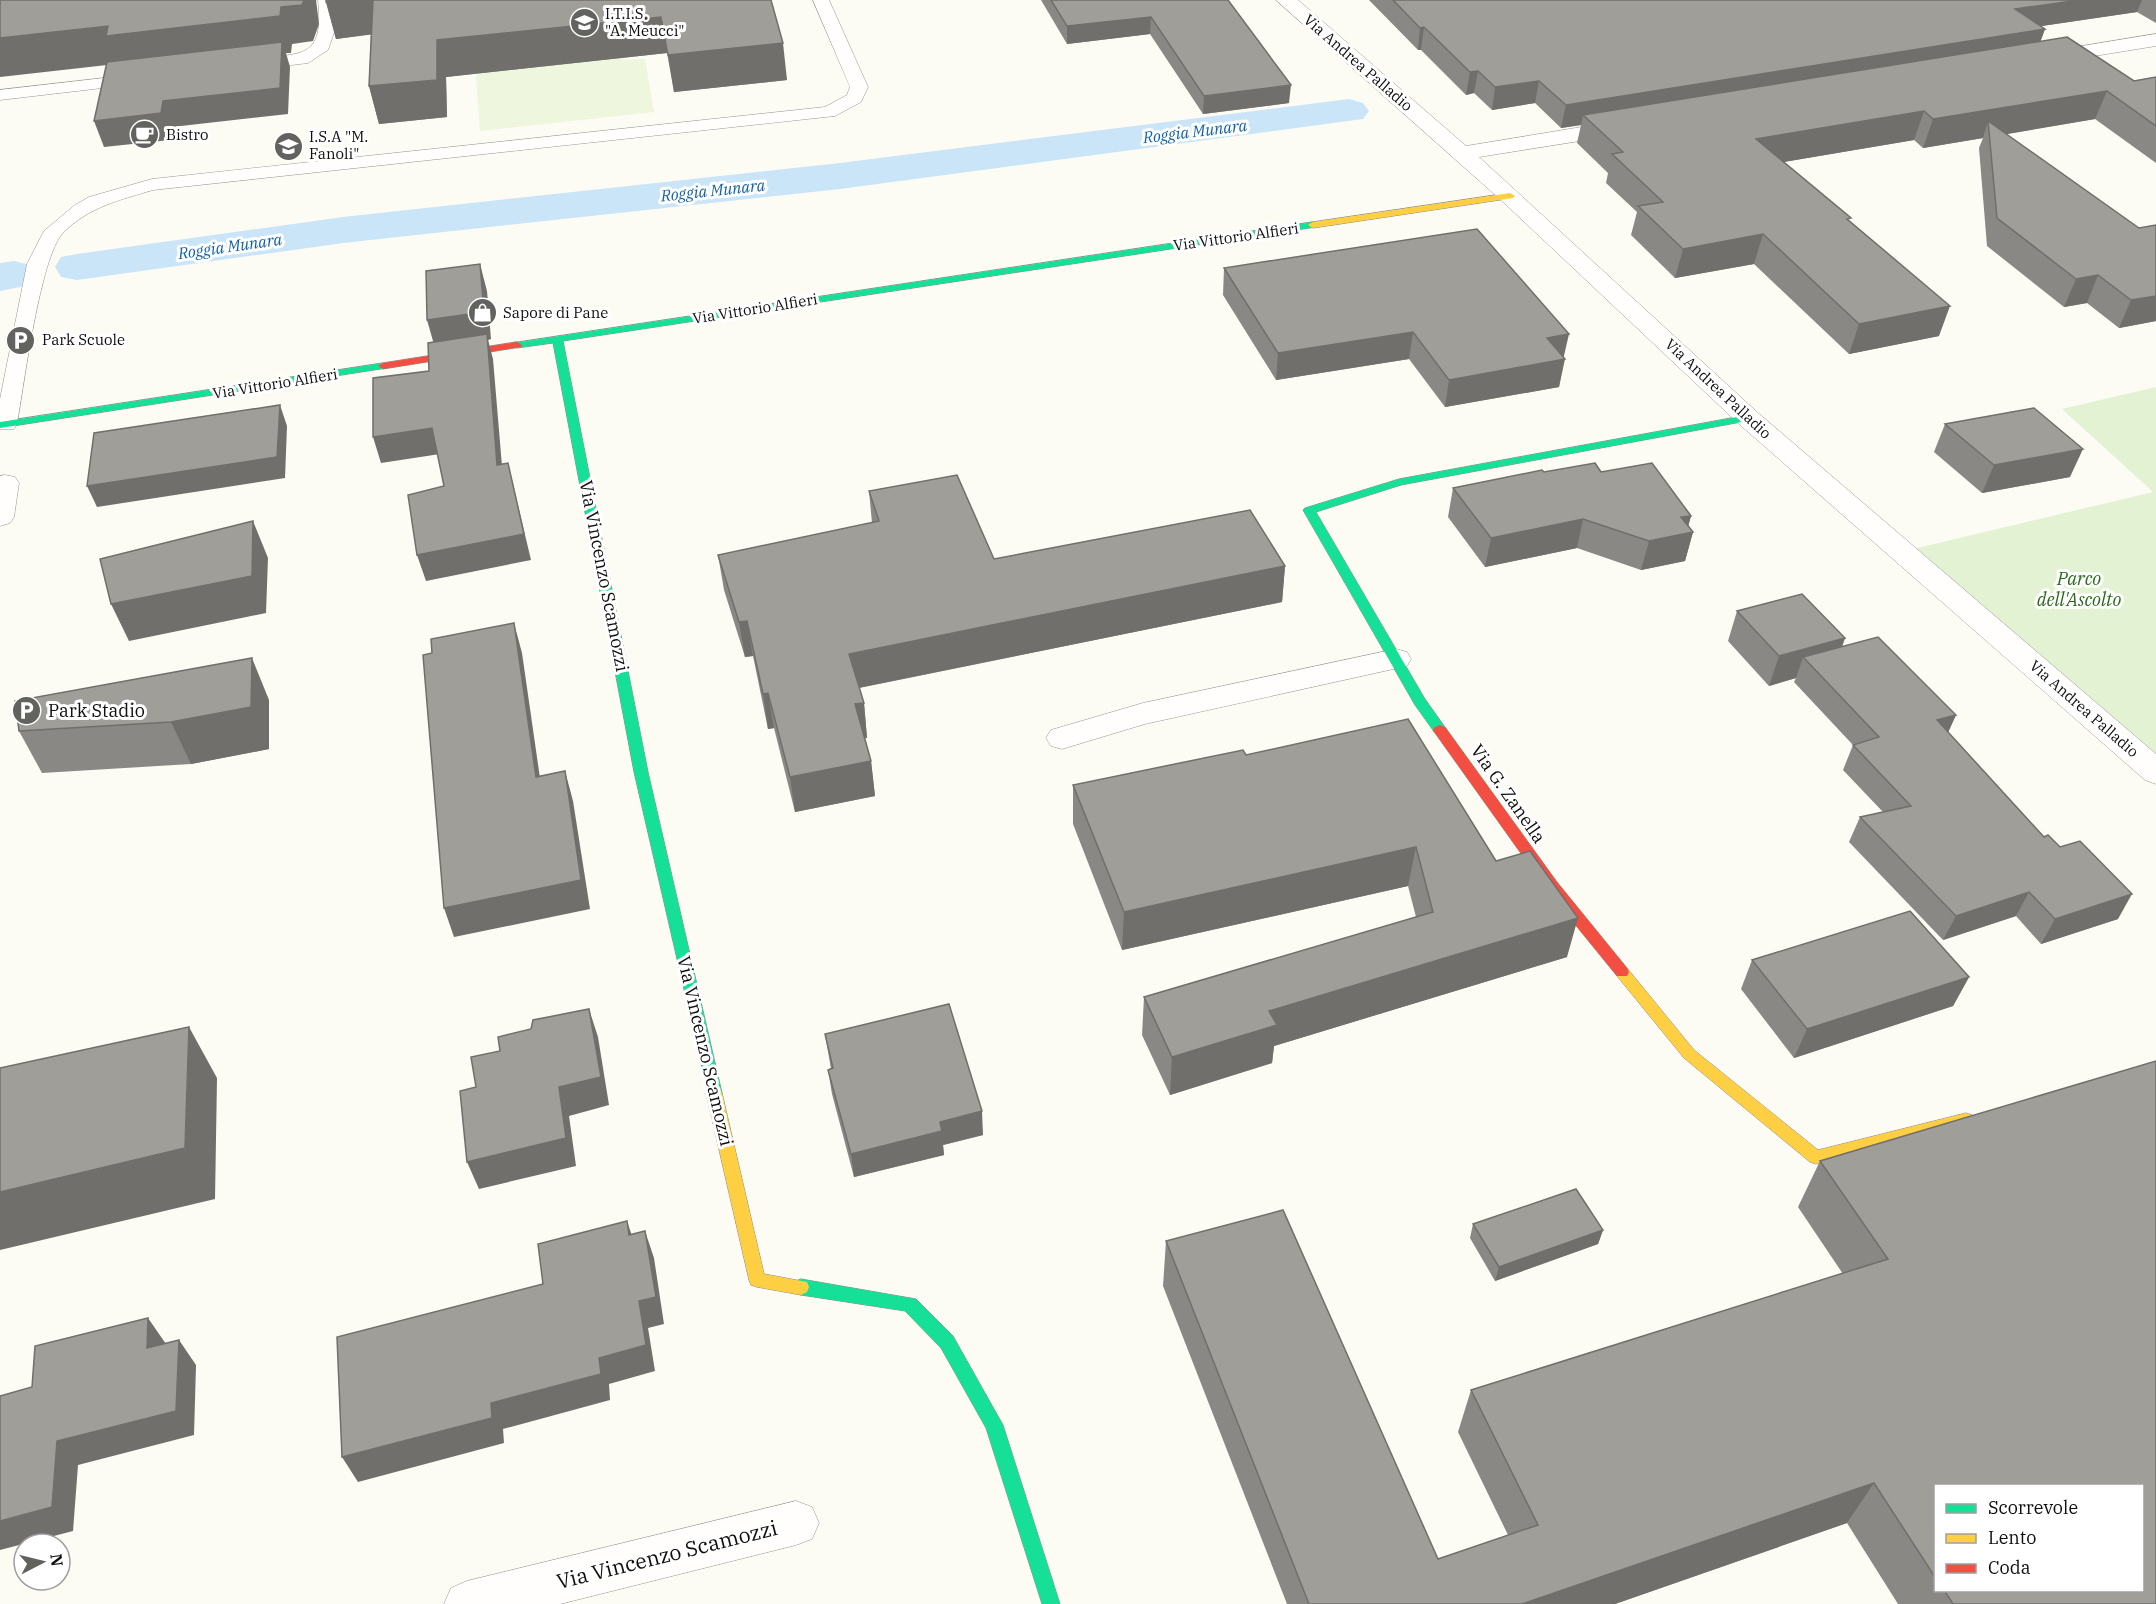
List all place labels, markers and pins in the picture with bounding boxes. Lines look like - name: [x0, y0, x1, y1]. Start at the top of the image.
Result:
- place label: I.T.I.S. "A. Meucci": [605, 4, 685, 40]
- school or university icon: I.T.I.S. "A. Meucci": [568, 7, 600, 39]
- cafe icon: Bistro: [129, 119, 161, 151]
- place label: Bistro: [166, 125, 208, 144]
- place label: I.S.A "M. Fanoli": [309, 127, 368, 163]
- school or university icon: I.S.A "M. Fanoli": [272, 130, 304, 162]
- shop icon: Sapore di Pane: [466, 297, 498, 329]
- place label: Sapore di Pane: [503, 303, 608, 322]
- parking icon: Park Scuole: [5, 324, 37, 356]
- place label: Park Scuole: [42, 330, 125, 349]
- parking icon: Park Stadio: [11, 695, 43, 727]
- place label: Park Stadio: [48, 699, 145, 722]

